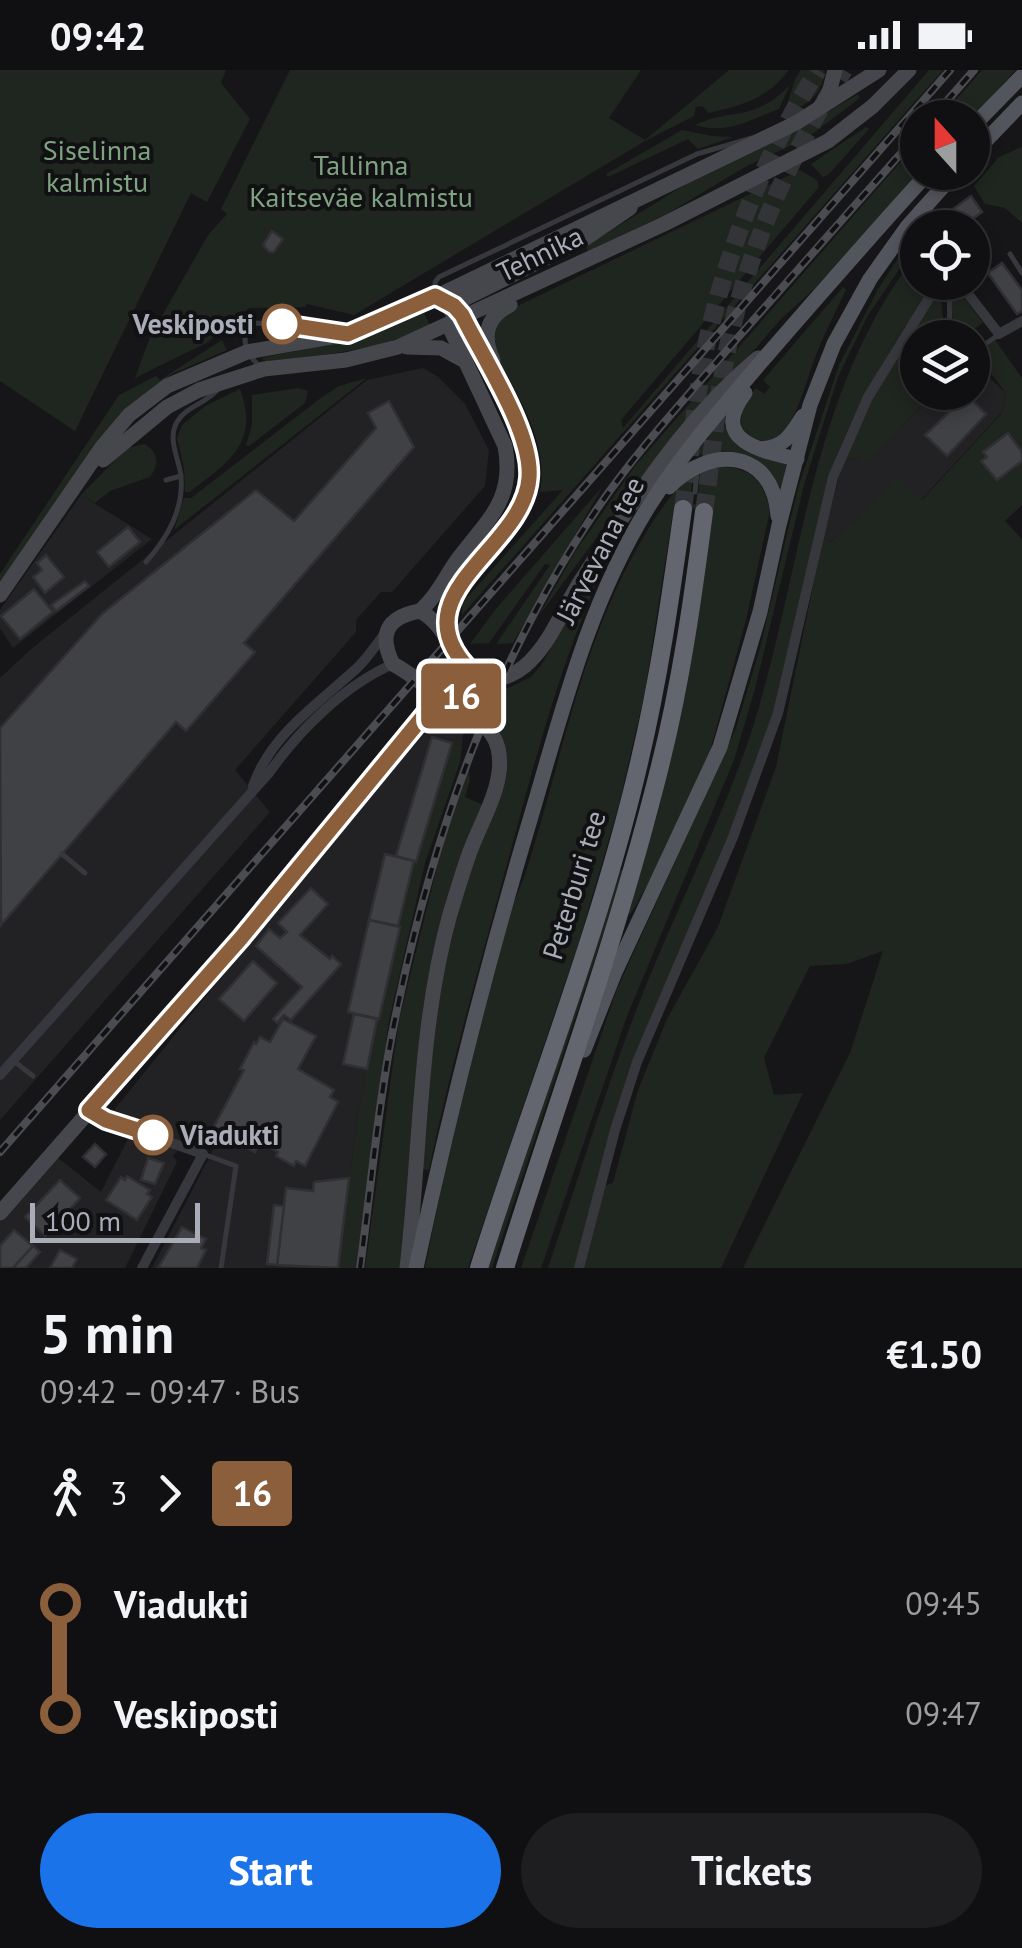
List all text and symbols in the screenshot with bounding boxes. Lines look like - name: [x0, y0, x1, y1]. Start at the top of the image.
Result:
- text: 09:42: [50, 11, 146, 60]
- north arrow: [900, 100, 990, 190]
- map controls: [900, 100, 990, 410]
- park label: Siselinna kalmistu: [43, 131, 151, 200]
- park label: Tallinna Kaitseväe kalmistu: [249, 146, 473, 215]
- button: locate: [900, 210, 990, 300]
- street label: Tehnika: [490, 217, 589, 290]
- place label: Veskiposti: [132, 305, 254, 342]
- marker: Veskiposti: [263, 305, 301, 343]
- button: layers: [900, 320, 990, 410]
- street label: Järvevana tee: [546, 470, 652, 630]
- line badge: 16: [416, 664, 506, 728]
- text: 16: [441, 673, 481, 719]
- street label: Peterburi tee: [533, 806, 614, 964]
- marker: Viadukti: [134, 1116, 172, 1154]
- place label: Viadukti: [179, 1116, 280, 1153]
- scale bar: [30, 1198, 200, 1242]
- text: 100 m: [45, 1202, 121, 1239]
- text: 5 min: [40, 1297, 174, 1368]
- text: €1.50: [886, 1329, 982, 1378]
- text: 09:42 – 09:47 · Bus: [40, 1370, 300, 1412]
- icon: walk: [40, 1466, 95, 1521]
- icon: forward: [142, 1466, 197, 1521]
- text: 16: [232, 1470, 272, 1516]
- text: 3: [110, 1472, 127, 1514]
- text: Viadukti: [114, 1579, 249, 1628]
- text: 09:45: [905, 1582, 982, 1624]
- text: Veskiposti: [114, 1689, 279, 1738]
- text: 09:47: [905, 1692, 982, 1734]
- button: Start: [40, 1813, 501, 1928]
- button: Tickets: [521, 1813, 982, 1928]

